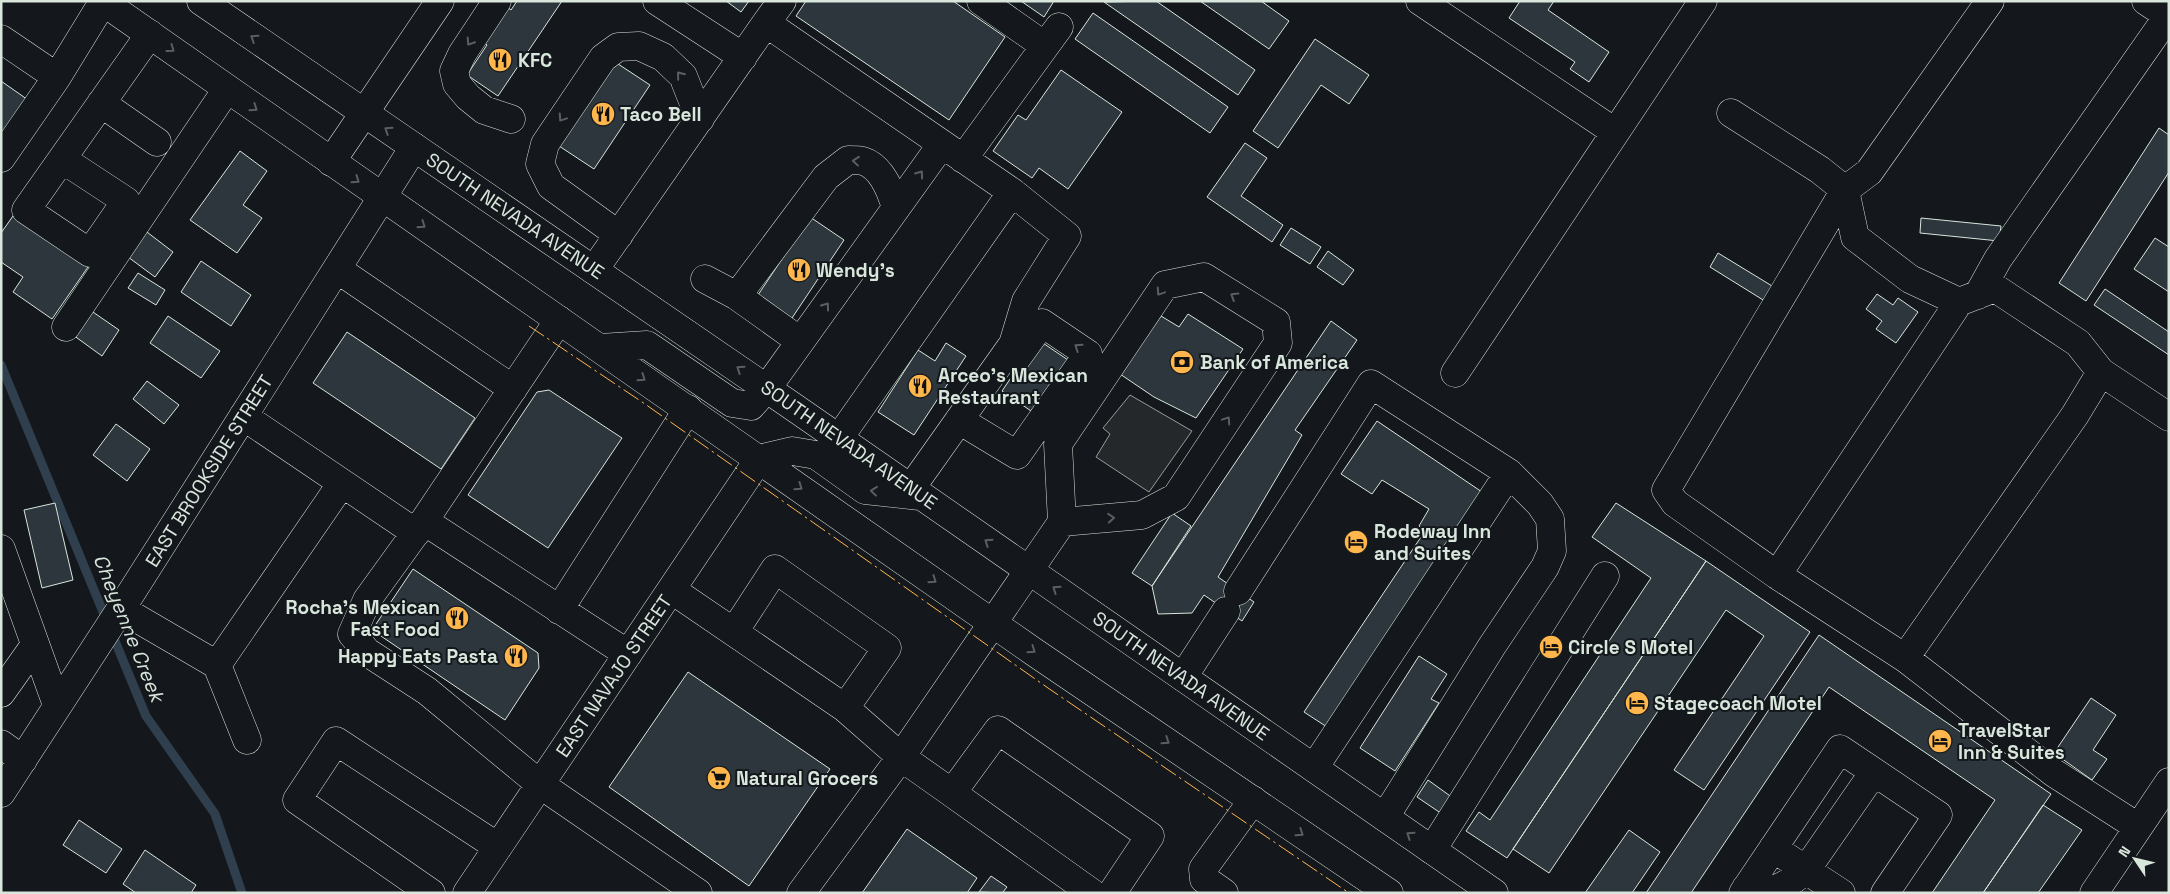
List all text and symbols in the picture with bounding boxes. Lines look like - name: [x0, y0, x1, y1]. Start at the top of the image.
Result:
- one-way arrow: [251, 35, 260, 44]
- one-way arrow: [467, 36, 476, 45]
- one-way arrow: [165, 44, 174, 52]
- restaurant icon: KFC: [487, 47, 513, 73]
- place label: KFC: [518, 48, 552, 73]
- one-way arrow: [677, 71, 686, 80]
- restaurant icon: Taco Bell: [590, 101, 616, 127]
- one-way arrow: [248, 102, 258, 111]
- place label: Taco Bell: [620, 102, 702, 127]
- one-way arrow: [559, 113, 569, 122]
- one-way arrow: [385, 127, 394, 136]
- street label: SOUTH NEVADA AVENUE: [421, 147, 609, 285]
- one-way arrow: [852, 156, 860, 167]
- one-way arrow: [914, 170, 923, 180]
- one-way arrow: [351, 174, 360, 183]
- one-way arrow: [416, 219, 426, 228]
- restaurant icon: Wendy's: [786, 257, 812, 283]
- place label: Wendy's: [816, 258, 895, 283]
- one-way arrow: [1157, 286, 1166, 296]
- one-way arrow: [1230, 293, 1240, 302]
- one-way arrow: [820, 302, 829, 312]
- one-way arrow: [1074, 344, 1083, 354]
- bank icon: Bank of America: [1169, 349, 1195, 375]
- place label: Bank of America: [1200, 350, 1349, 375]
- place label: Arceo's Mexican Restaurant: [938, 363, 1088, 410]
- one-way arrow: [736, 366, 745, 376]
- street label: EAST BROOKSIDE STREET: [140, 370, 278, 572]
- one-way arrow: [636, 372, 646, 381]
- restaurant icon: Arceo's Mexican Restaurant: [907, 373, 933, 399]
- street label: SOUTH NEVADA AVENUE: [756, 375, 942, 515]
- one-way arrow: [1221, 416, 1231, 425]
- one-way arrow: [794, 481, 803, 490]
- one-way arrow: [870, 486, 878, 497]
- one-way arrow: [1107, 513, 1115, 524]
- place label: Rodeway Inn and Suites: [1374, 519, 1491, 566]
- hotel icon: Rodeway Inn and Suites: [1343, 529, 1369, 555]
- one-way arrow: [984, 539, 994, 548]
- water label: Cheyenne Creek: [88, 550, 171, 708]
- one-way arrow: [927, 574, 936, 583]
- one-way arrow: [1053, 586, 1062, 595]
- street label: EAST NAVAJO STREET: [550, 590, 678, 762]
- place label: Rocha's Mexican Fast Food: [286, 595, 440, 642]
- restaurant icon: Rocha's Mexican Fast Food: [444, 605, 470, 631]
- street label: SOUTH NEVADA AVENUE: [1088, 606, 1274, 746]
- hotel icon: Circle S Motel: [1538, 634, 1564, 660]
- place label: Circle S Motel: [1568, 635, 1693, 660]
- restaurant icon: Happy Eats Pasta: [503, 643, 529, 669]
- place label: Happy Eats Pasta: [338, 644, 498, 669]
- one-way arrow: [1026, 644, 1036, 653]
- hotel icon: Stagecoach Motel: [1624, 690, 1650, 716]
- place label: Stagecoach Motel: [1654, 691, 1822, 716]
- place label: TravelStar Inn & Suites: [1958, 718, 2065, 765]
- hotel icon: TravelStar Inn & Suites: [1927, 728, 1953, 754]
- one-way arrow: [1160, 735, 1170, 744]
- supermarket icon: Natural Grocers: [706, 765, 732, 791]
- place label: Natural Grocers: [736, 766, 878, 791]
- one-way arrow: [1295, 826, 1304, 836]
- one-way arrow: [1407, 832, 1416, 841]
- north arrow: [2110, 834, 2160, 884]
- text: N: [2114, 843, 2134, 861]

